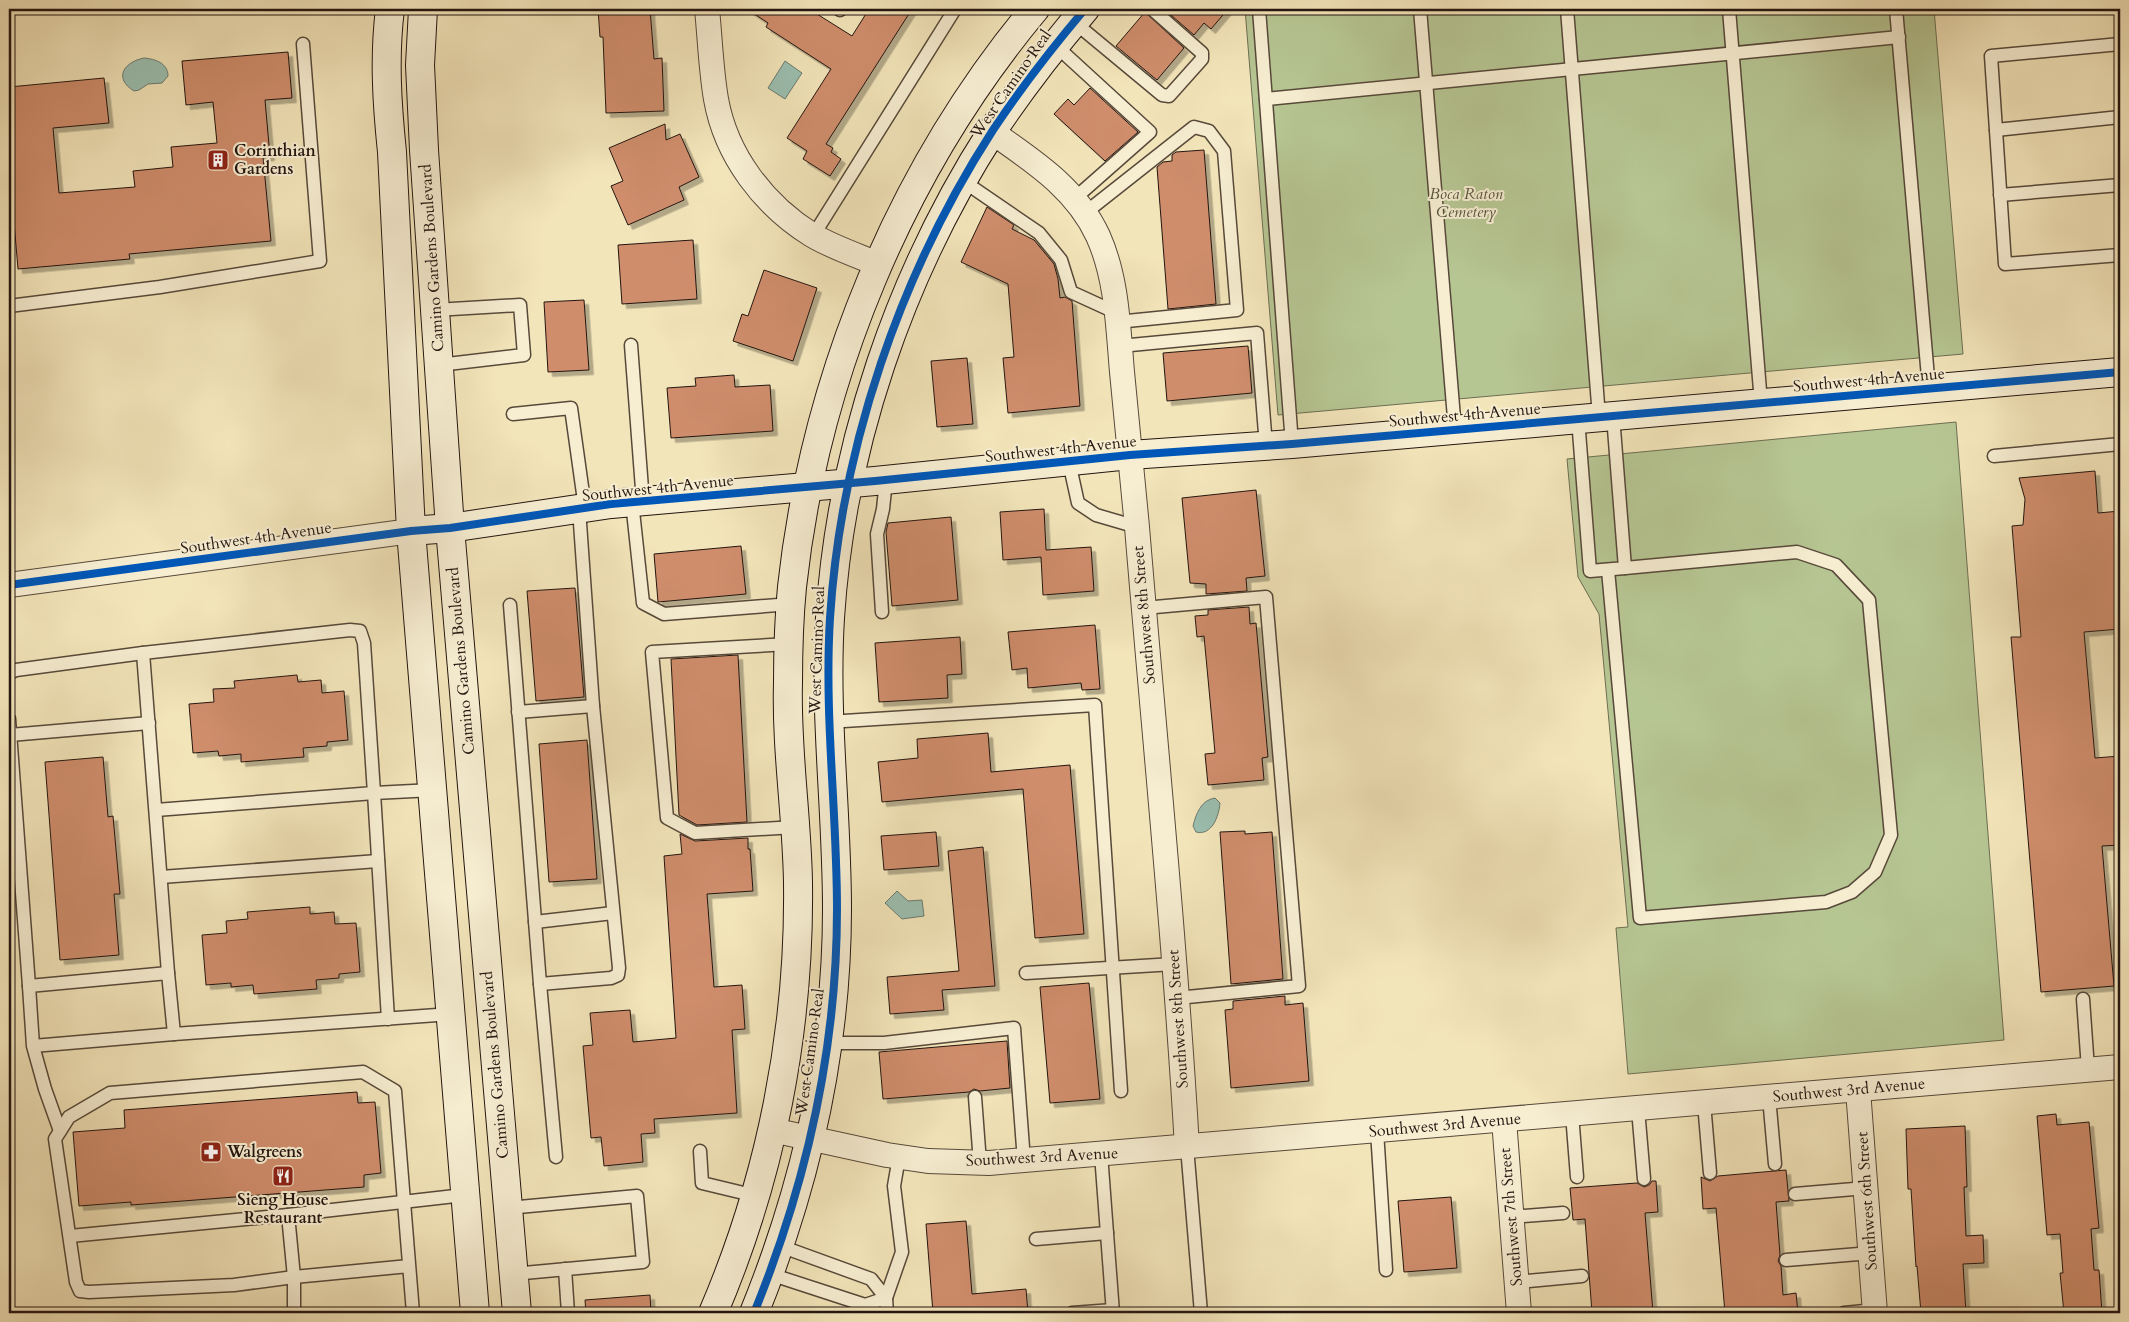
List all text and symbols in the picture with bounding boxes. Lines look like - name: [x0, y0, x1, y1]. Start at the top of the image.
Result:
- street label: West Camino Real: [965, 25, 1057, 144]
- place label: Corinthian Gardens: [234, 140, 316, 180]
- building icon: Corinthian Gardens: [206, 148, 230, 172]
- street label: Camino Gardens Boulevard: [414, 163, 450, 353]
- park label: Boca Raton Cemetery: [1429, 183, 1503, 223]
- street label: Southwest 4th Avenue: [1792, 362, 1946, 398]
- street label: Southwest 4th Avenue: [1388, 397, 1542, 433]
- street label: Southwest 4th Avenue: [984, 430, 1138, 468]
- street label: Southwest 4th Avenue: [581, 469, 735, 507]
- street label: Southwest 4th Avenue: [179, 517, 333, 559]
- street label: Southwest 8th Street: [1127, 545, 1161, 685]
- street label: Camino Gardens Boulevard: [442, 566, 480, 756]
- street label: West Camino Real: [804, 586, 830, 715]
- street label: Southwest 8th Street: [1162, 949, 1194, 1089]
- street label: Camino Gardens Boulevard: [476, 970, 514, 1160]
- street label: West Camino Real: [790, 987, 830, 1118]
- street label: Southwest 3rd Avenue: [1772, 1072, 1926, 1108]
- street label: Southwest 3rd Avenue: [1368, 1107, 1522, 1143]
- street label: Southwest 6th Street: [1851, 1131, 1883, 1271]
- pharmacy icon: Walgreens: [199, 1140, 223, 1164]
- place label: Walgreens: [226, 1141, 302, 1163]
- street label: Southwest 3rd Avenue: [965, 1142, 1119, 1172]
- street label: Southwest 7th Street: [1494, 1147, 1528, 1287]
- restaurant icon: Sieng House Restaurant: [271, 1164, 295, 1188]
- place label: Sieng House Restaurant: [237, 1189, 329, 1229]

